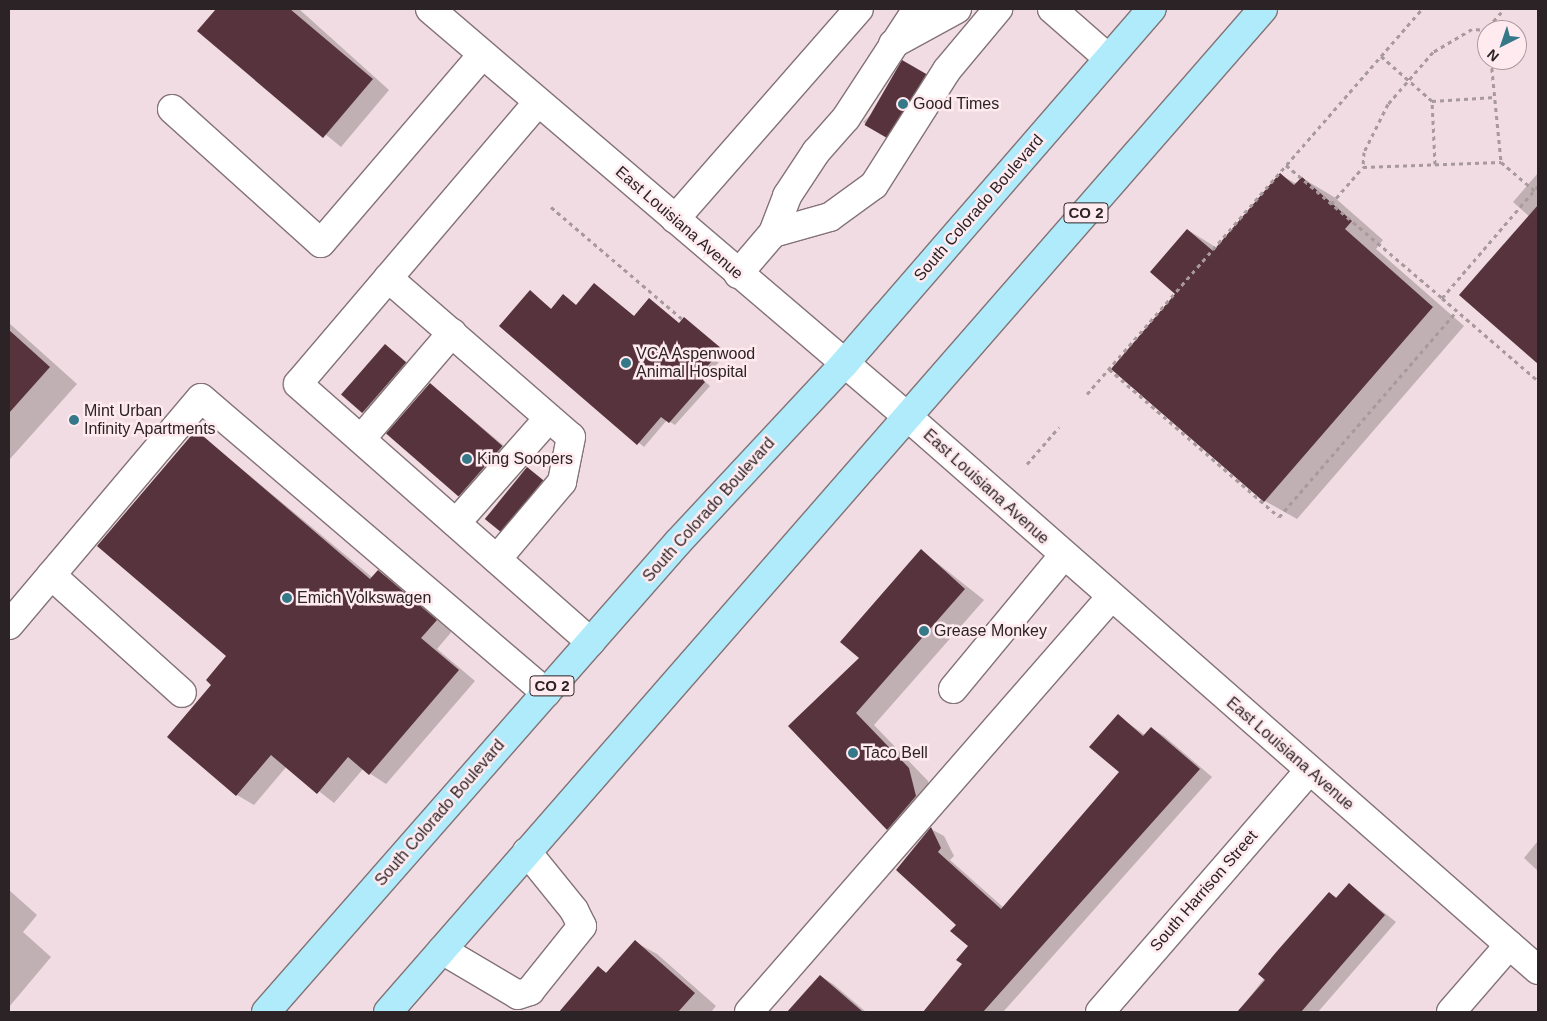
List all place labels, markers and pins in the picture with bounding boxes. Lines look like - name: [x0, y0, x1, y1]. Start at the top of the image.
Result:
- place label: Good Times: [913, 94, 1000, 114]
- marker: Good Times: [897, 98, 909, 110]
- place label: VCA Aspenwood Animal Hospital: [636, 344, 757, 382]
- marker: VCA Aspenwood Animal Hospital: [620, 357, 632, 369]
- place label: Mint Urban Infinity Apartments: [84, 401, 216, 439]
- marker: Mint Urban Infinity Apartments: [68, 414, 80, 426]
- place label: King Soopers: [477, 449, 573, 469]
- marker: King Soopers: [461, 453, 473, 465]
- place label: Emich Volkswagen: [297, 588, 431, 608]
- marker: Emich Volkswagen: [281, 592, 293, 604]
- place label: Grease Monkey: [934, 621, 1047, 641]
- marker: Grease Monkey: [918, 625, 930, 637]
- place label: Taco Bell: [863, 743, 928, 763]
- marker: Taco Bell: [847, 747, 859, 759]

